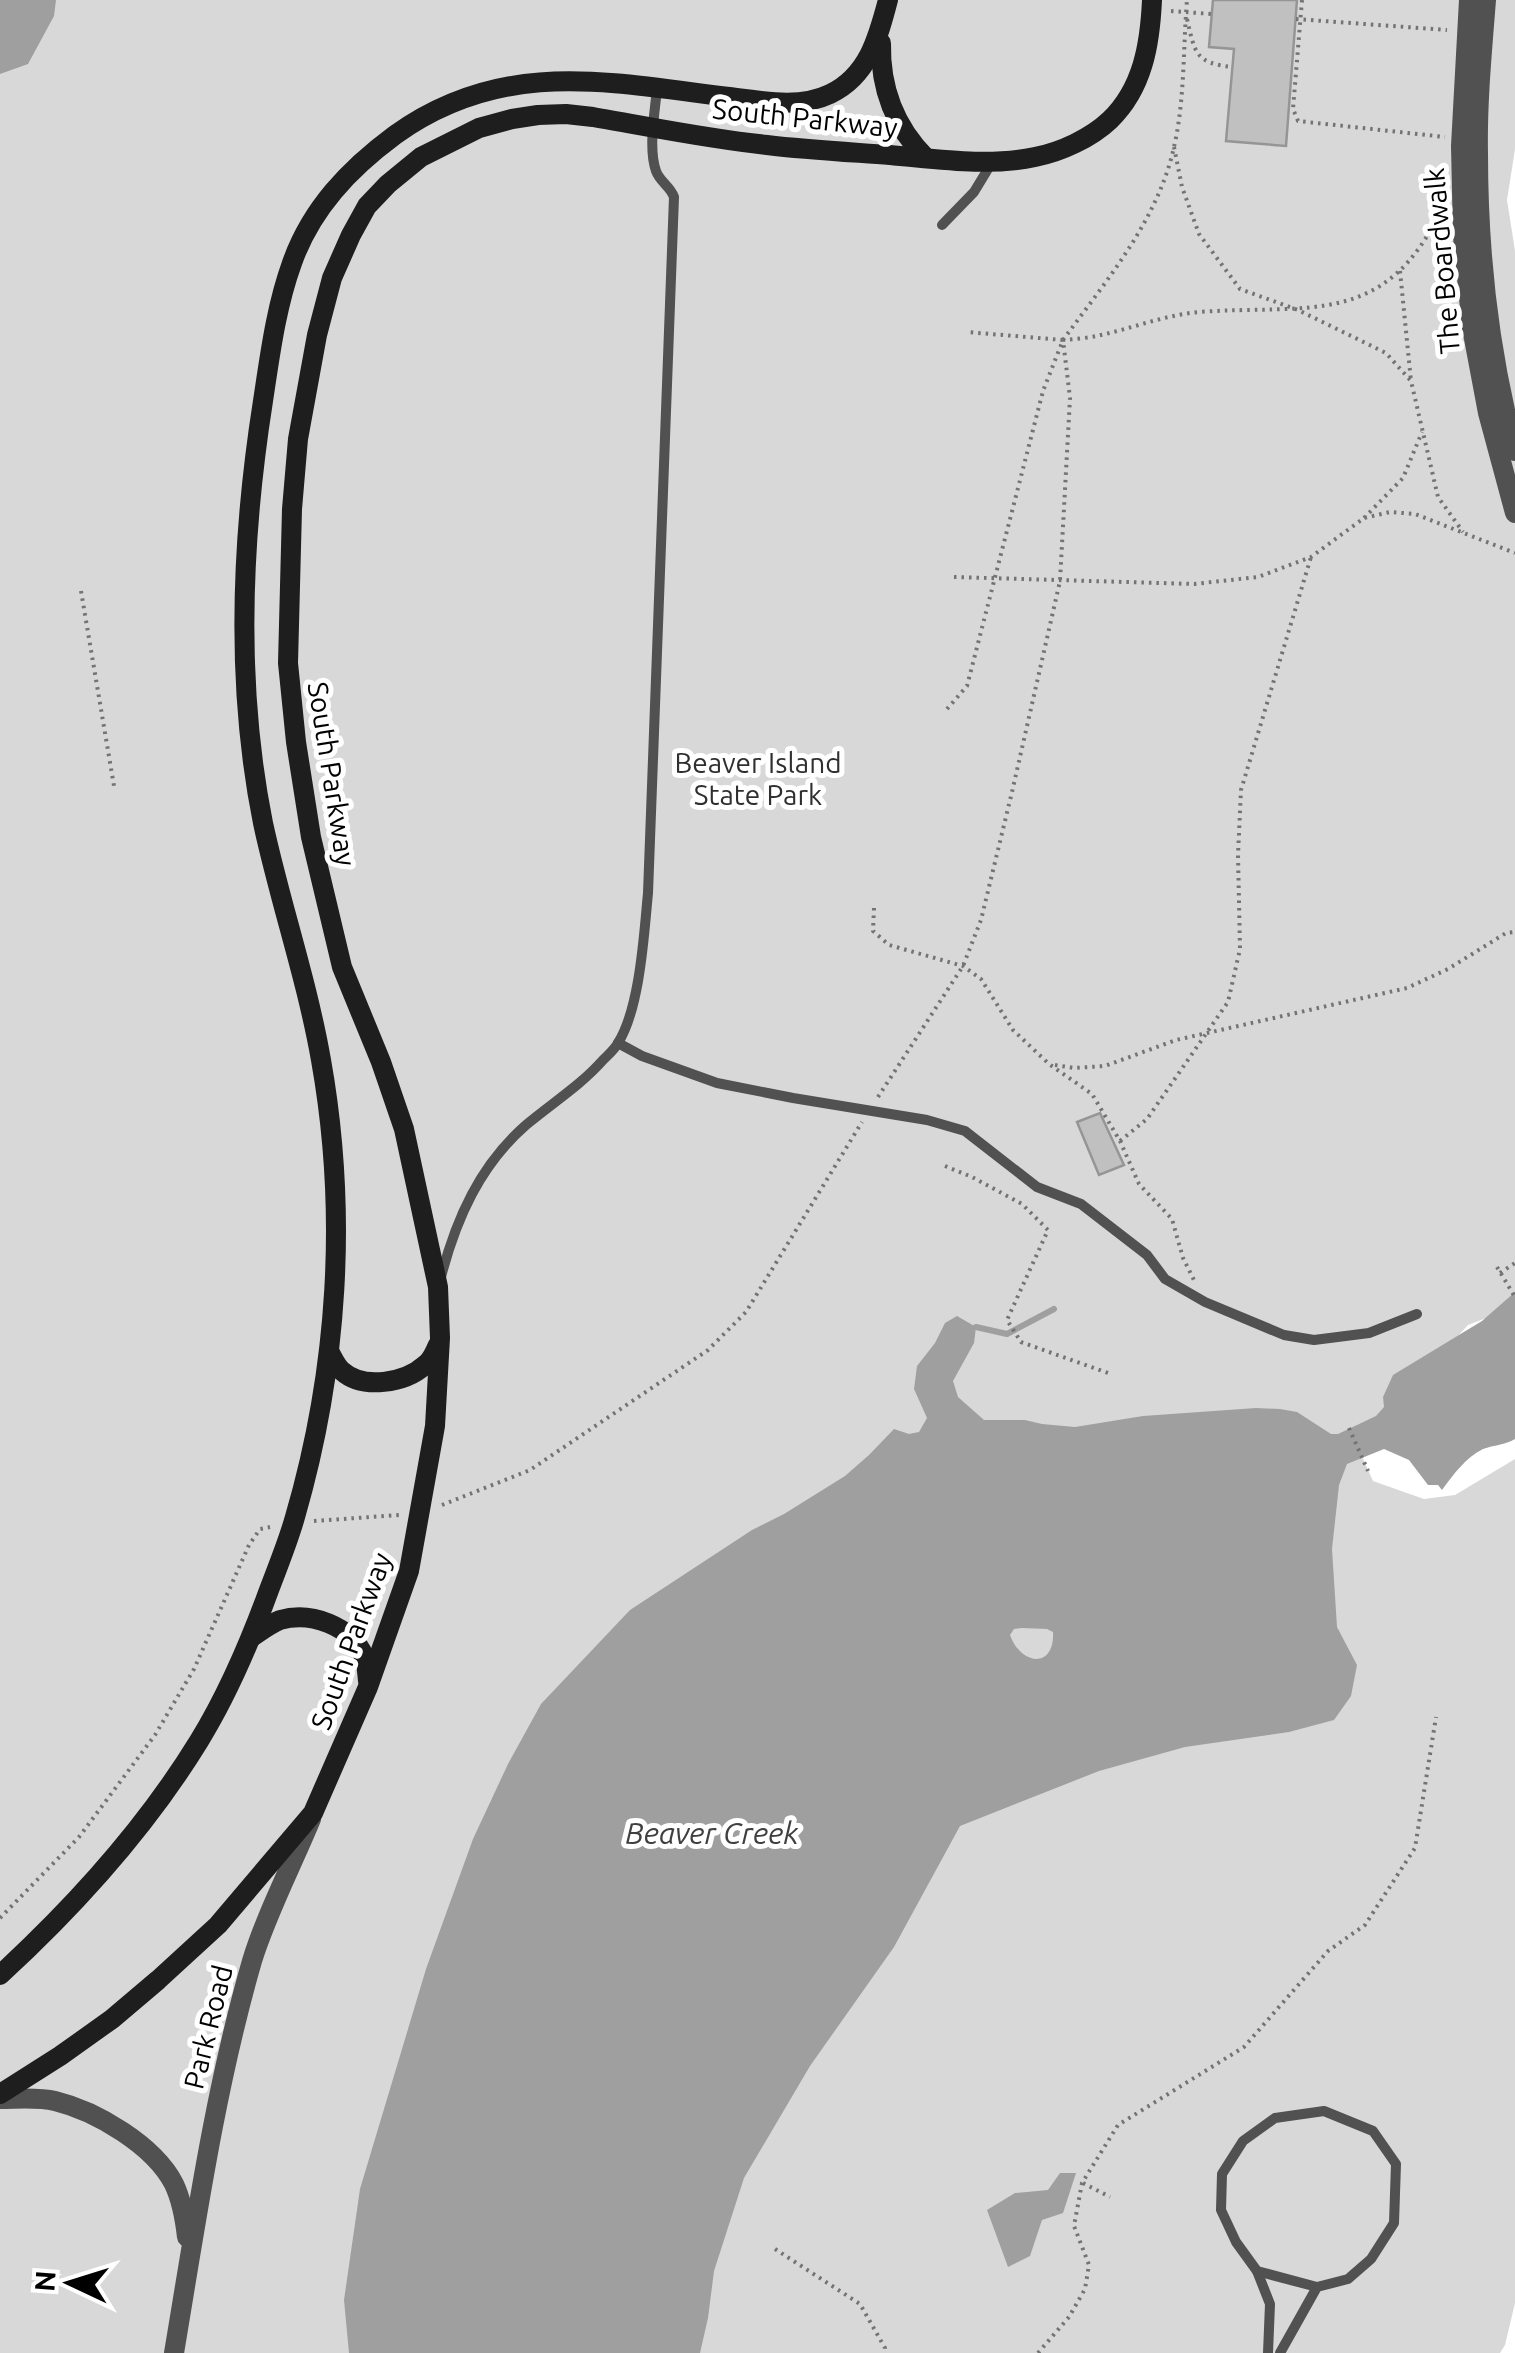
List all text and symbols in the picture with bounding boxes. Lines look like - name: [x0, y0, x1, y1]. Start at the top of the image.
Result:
- street label: South Parkway: [711, 92, 899, 143]
- street label: The Boardwalk: [1418, 167, 1465, 355]
- street label: South Parkway: [303, 680, 362, 868]
- park label: Beaver Island State Park: [674, 747, 842, 810]
- street label: South Parkway: [304, 1548, 397, 1733]
- water label: Beaver Creek: [625, 1816, 799, 1850]
- street label: Park Road: [177, 1962, 238, 2092]
- north arrow: [20, 2233, 120, 2333]
- text: N: [28, 2270, 61, 2293]

